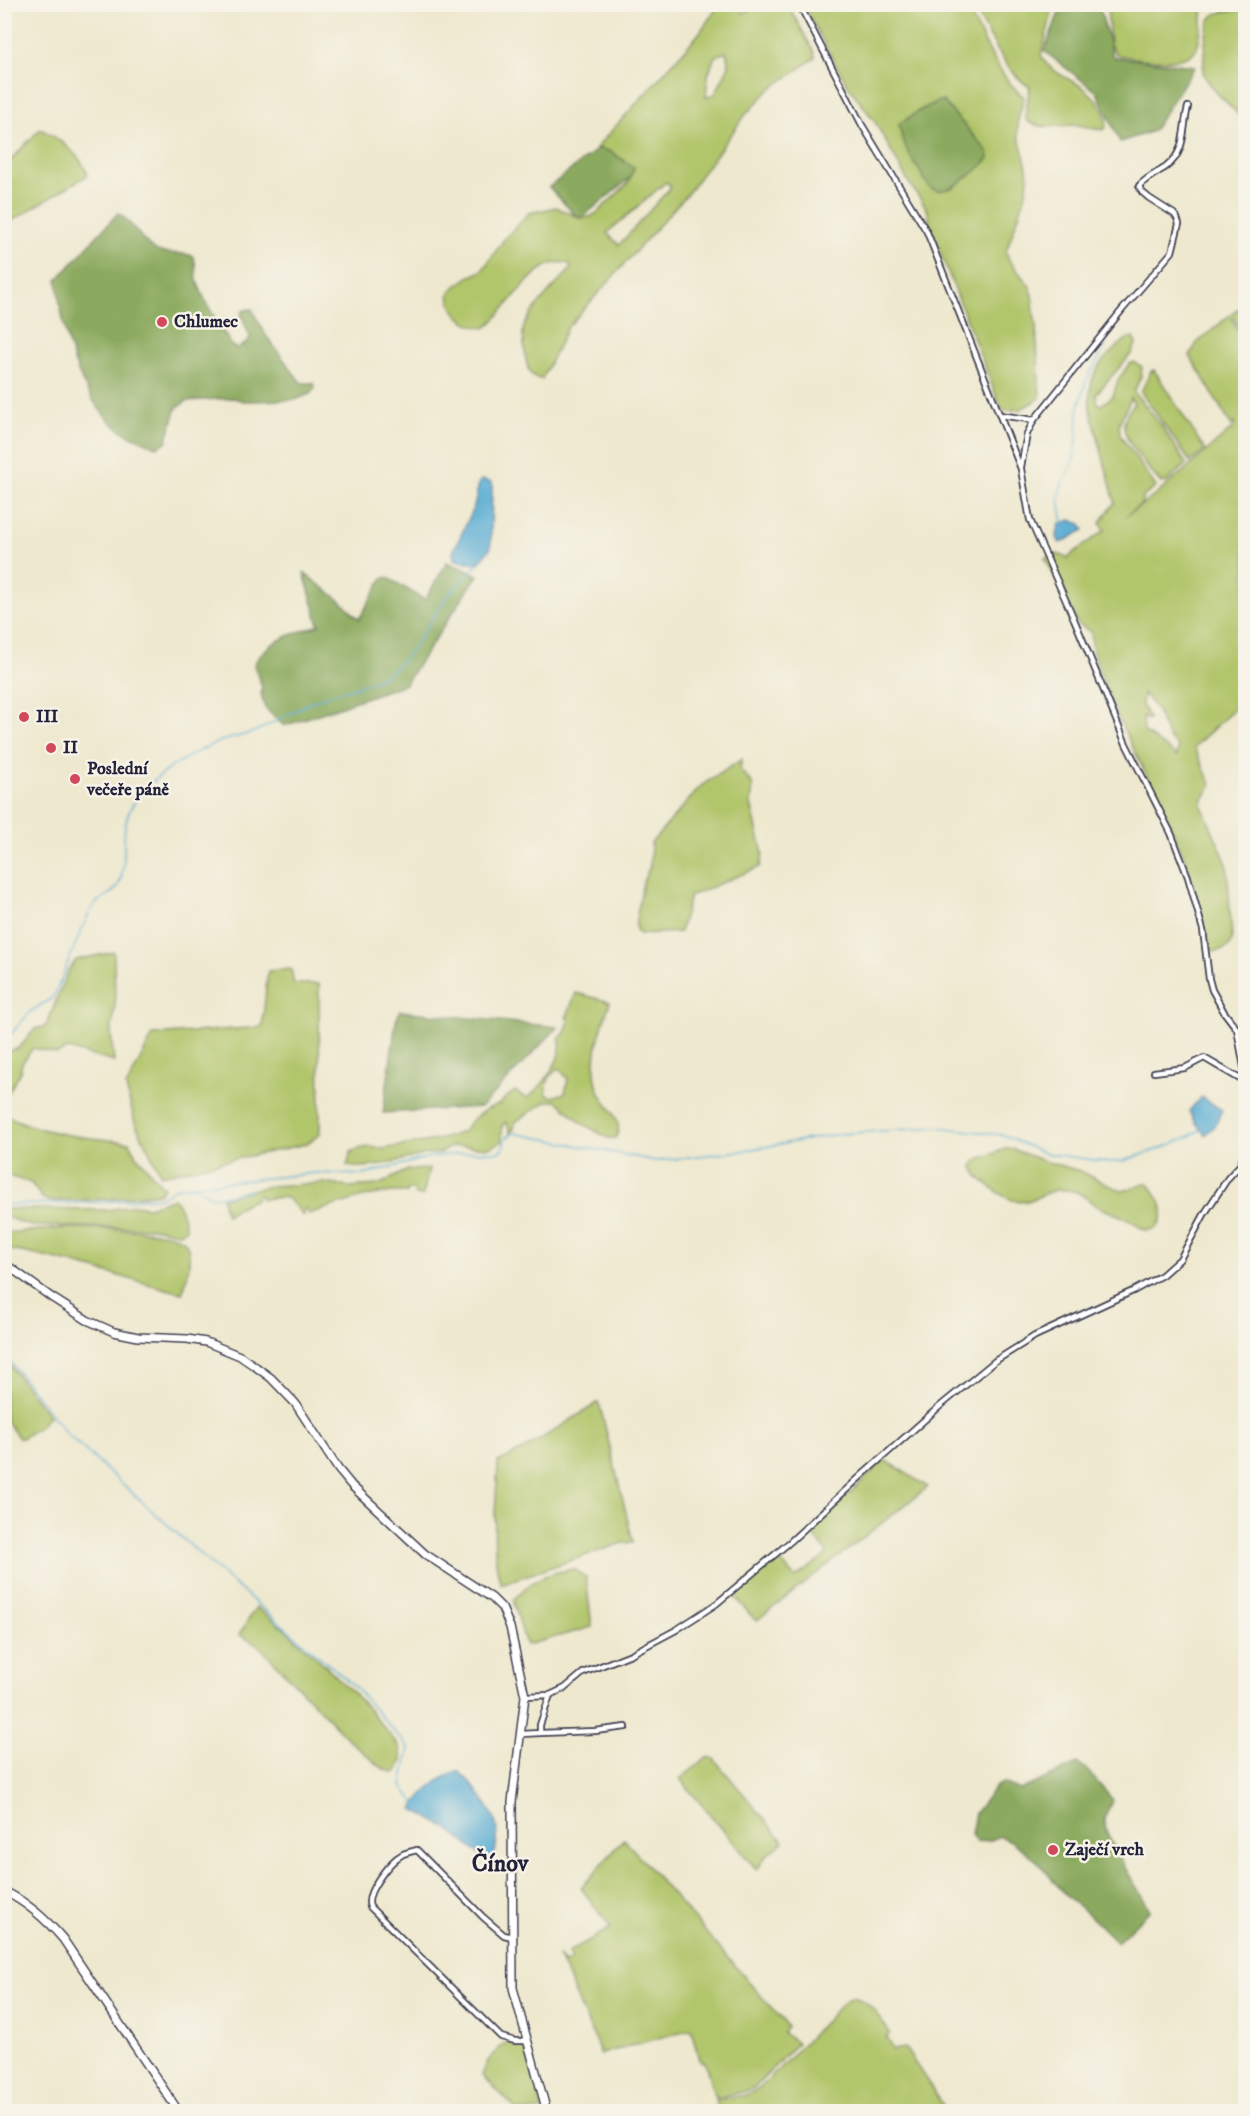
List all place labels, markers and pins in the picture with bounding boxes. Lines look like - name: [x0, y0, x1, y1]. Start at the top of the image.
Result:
- place label: Chlumec: [174, 311, 238, 333]
- marker: Chlumec: [155, 315, 169, 329]
- place label: III: [36, 706, 59, 728]
- marker: III: [17, 710, 31, 724]
- place label: II: [63, 737, 78, 759]
- marker: II: [44, 741, 58, 755]
- place label: Poslední večeře páně: [86, 758, 170, 801]
- marker: Poslední večeře páně: [68, 772, 82, 786]
- place label: Zaječí vrch: [1065, 1839, 1145, 1861]
- marker: Zaječí vrch: [1046, 1843, 1060, 1857]

